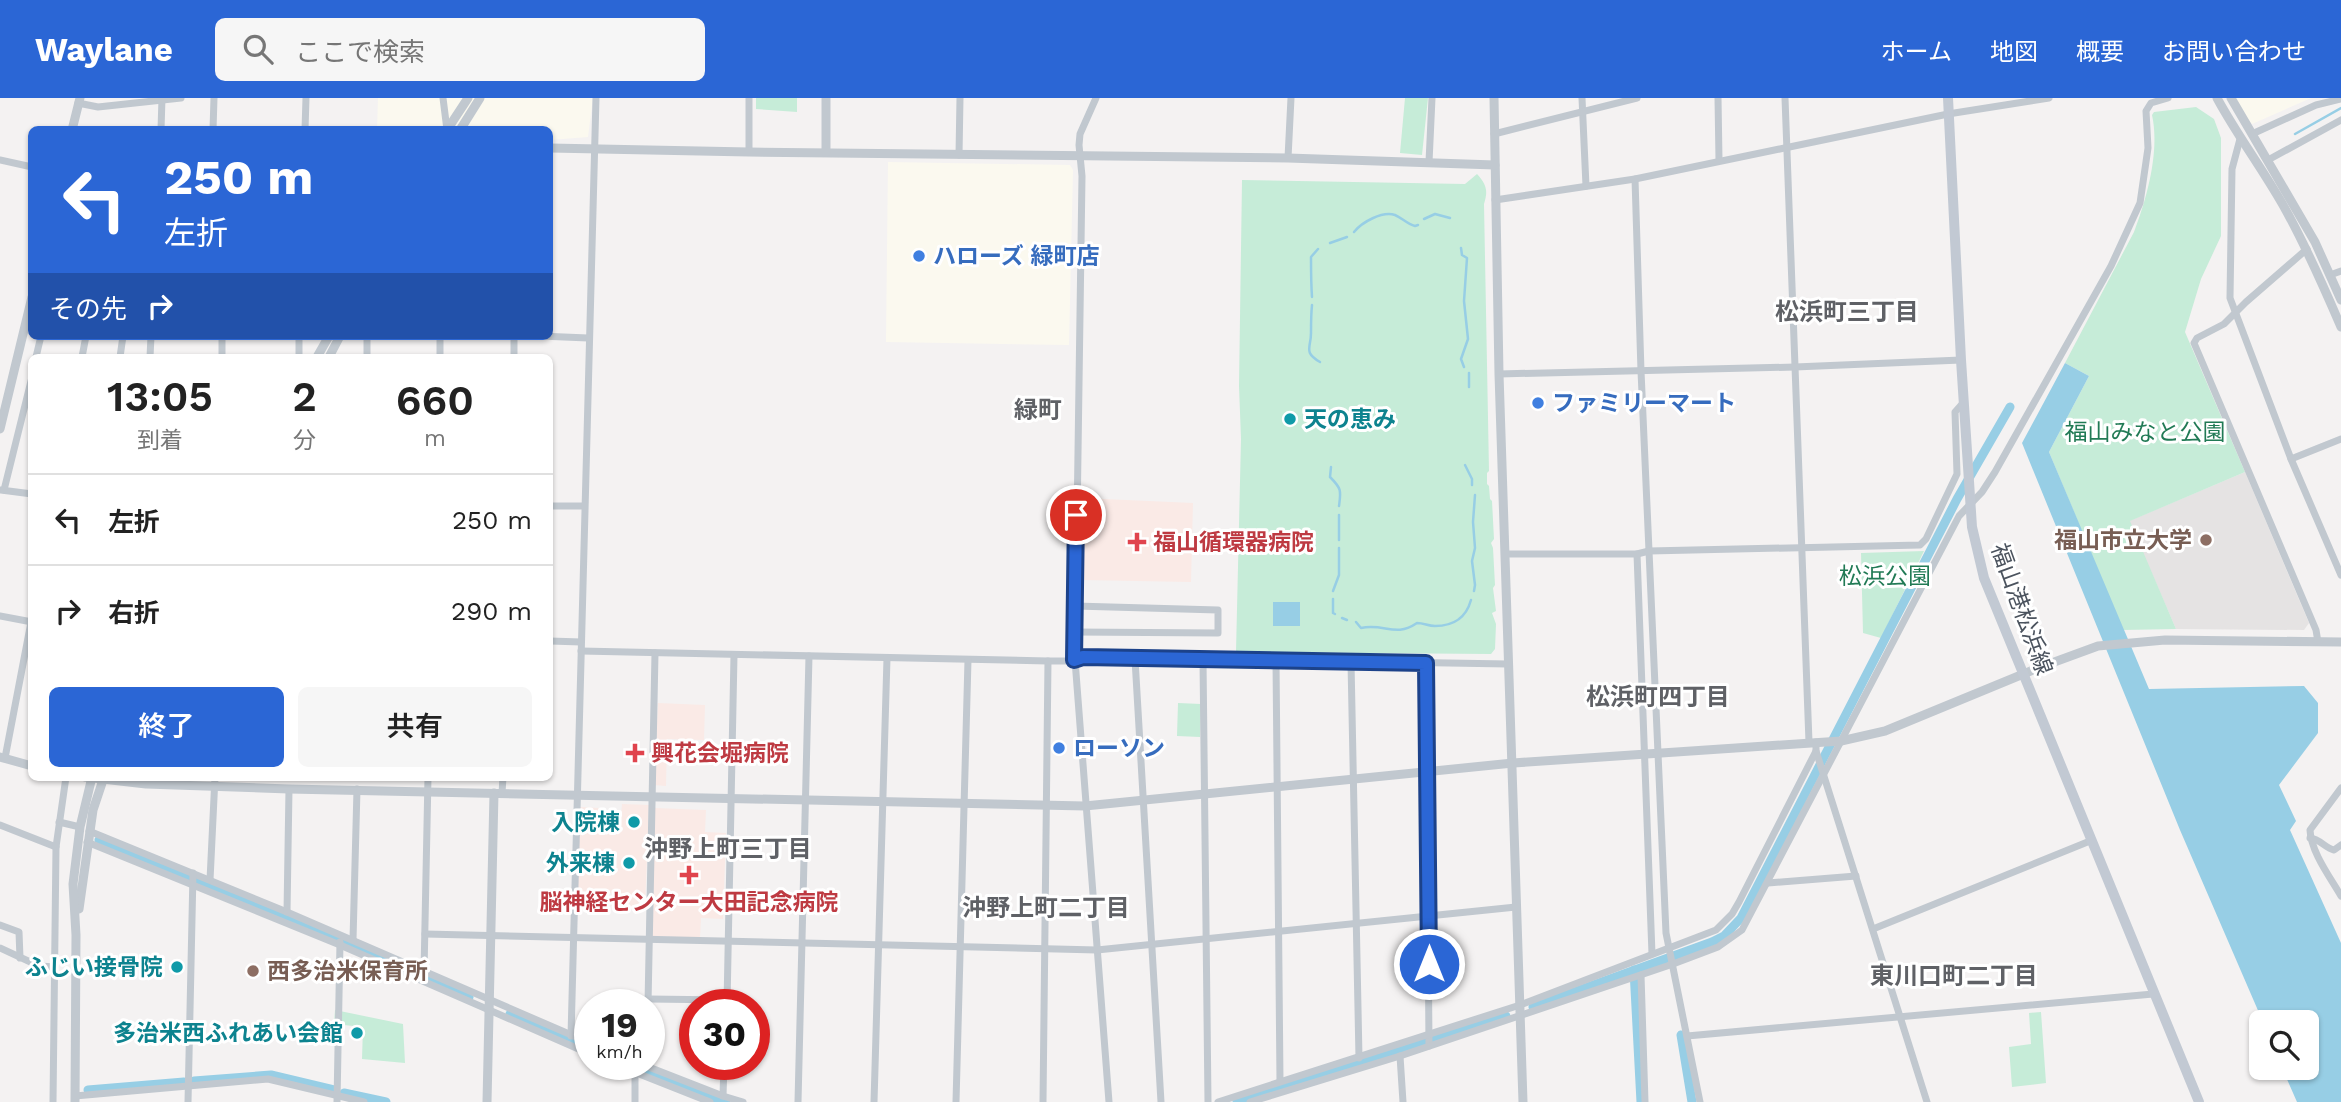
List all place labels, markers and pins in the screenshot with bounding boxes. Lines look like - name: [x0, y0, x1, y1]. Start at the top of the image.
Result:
- place label: ハローズ 緑町店: [933, 243, 1099, 270]
- marker: ハローズ 緑町店: [911, 248, 927, 264]
- place label: ファミリーマート: [1552, 390, 1736, 417]
- marker: ファミリーマート: [1530, 395, 1546, 411]
- place label: 天の恵み: [1304, 406, 1396, 433]
- marker: 天の恵み: [1282, 411, 1298, 427]
- pin: [1046, 485, 1106, 545]
- place label: 福山市立大学: [2054, 527, 2192, 554]
- place label: 福山循環器病院: [1153, 529, 1314, 556]
- marker: 福山循環器病院: [1127, 532, 1147, 552]
- marker: 福山市立大学: [2198, 532, 2214, 548]
- place label: ローソン: [1073, 735, 1165, 762]
- place label: 興花会堀病院: [651, 740, 789, 767]
- marker: ローソン: [1051, 740, 1067, 756]
- marker: 興花会堀病院: [625, 743, 645, 763]
- place label: 入院棟: [551, 809, 620, 836]
- marker: 入院棟: [626, 814, 642, 830]
- place label: 外来棟: [546, 850, 615, 877]
- marker: 外来棟: [621, 855, 637, 871]
- marker: 脳神経センター大田記念病院: [679, 865, 699, 885]
- place label: 脳神経センター大田記念病院: [540, 889, 839, 916]
- place label: ふじい接骨院: [25, 954, 163, 981]
- place label: 西多治米保育所: [267, 958, 428, 985]
- marker: ふじい接骨院: [169, 959, 185, 975]
- marker: 西多治米保育所: [245, 963, 261, 979]
- place label: 多治米西ふれあい会館: [113, 1020, 343, 1047]
- marker: 多治米西ふれあい会館: [349, 1025, 365, 1041]

